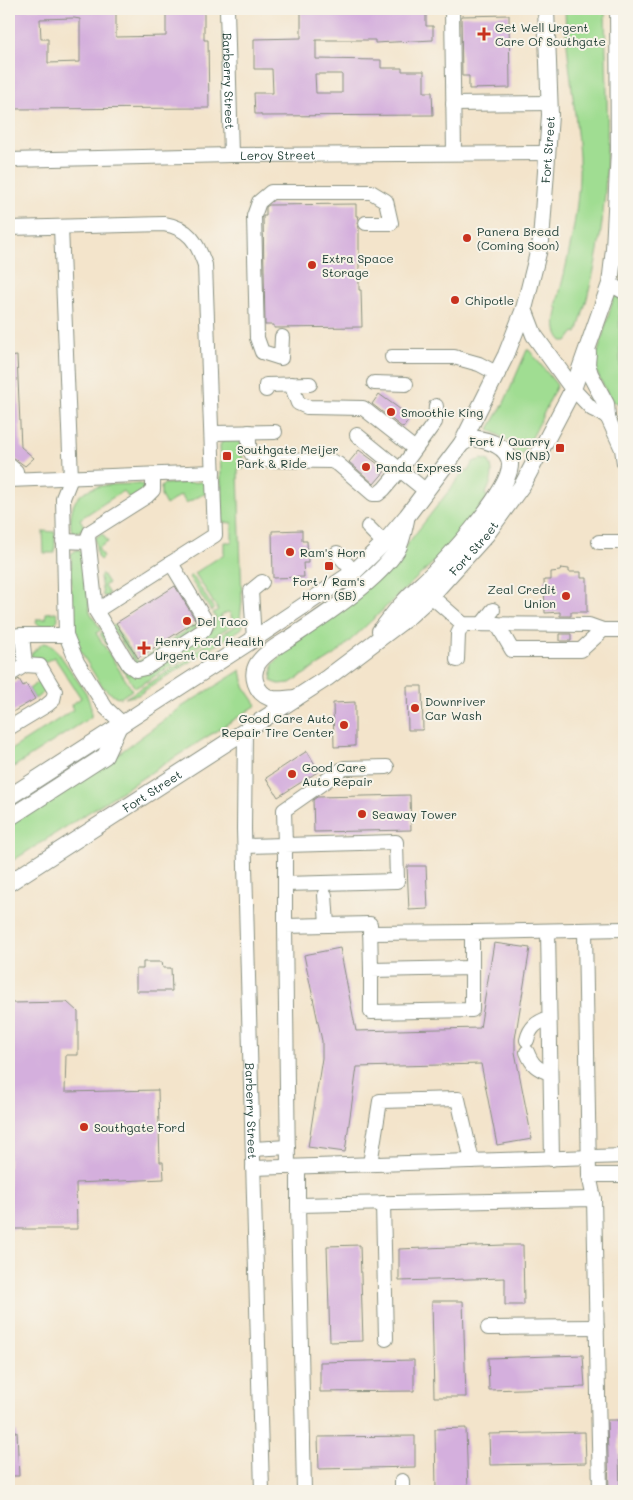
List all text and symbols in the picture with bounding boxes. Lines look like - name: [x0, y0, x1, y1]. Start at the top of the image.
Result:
- place label: Get Well Urgent Care Of Southgate: [495, 19, 606, 49]
- marker: Get Well Urgent Care Of Southgate: [477, 27, 491, 41]
- street label: Barberry Street: [220, 33, 238, 129]
- street label: Fort Street: [537, 116, 558, 184]
- street label: Leroy Street: [240, 146, 316, 163]
- place label: Panera Bread (Coming Soon): [477, 223, 560, 253]
- marker: Panera Bread (Coming Soon): [461, 232, 473, 244]
- place label: Extra Space Storage: [322, 250, 394, 280]
- marker: Extra Space Storage: [306, 259, 318, 271]
- place label: Chipotle: [465, 292, 514, 308]
- marker: Chipotle: [449, 294, 461, 306]
- place label: Smoothie King: [401, 404, 483, 420]
- marker: Smoothie King: [385, 406, 397, 418]
- place label: Fort / Quarry NS (NB): [469, 433, 550, 463]
- place label: Southgate Meijer Park & Ride: [237, 441, 339, 471]
- marker: Fort / Quarry NS (NB): [554, 442, 566, 454]
- marker: Southgate Meijer Park & Ride: [221, 450, 233, 462]
- place label: Panda Express: [376, 459, 462, 475]
- marker: Panda Express: [360, 461, 372, 473]
- street label: Fort Street: [445, 518, 502, 579]
- place label: Ram's Horn: [300, 544, 365, 560]
- marker: Ram's Horn: [284, 546, 296, 558]
- marker: Fort / Ram's Horn (SB): [323, 560, 335, 572]
- place label: Fort / Ram's Horn (SB): [293, 573, 365, 603]
- place label: Zeal Credit Union: [488, 581, 556, 611]
- marker: Zeal Credit Union: [560, 590, 572, 602]
- place label: Del Taco: [197, 613, 248, 629]
- marker: Del Taco: [181, 615, 193, 627]
- place label: Henry Ford Health Urgent Care: [155, 633, 264, 663]
- marker: Henry Ford Health Urgent Care: [137, 641, 151, 655]
- place label: Downriver Car Wash: [425, 693, 486, 723]
- marker: Downriver Car Wash: [409, 702, 421, 714]
- place label: Good Care Auto Repair Tire Center: [221, 710, 334, 740]
- marker: Good Care Auto Repair Tire Center: [338, 719, 350, 731]
- place label: Good Care Auto Repair: [302, 759, 373, 789]
- street label: Fort Street: [119, 766, 184, 816]
- marker: Good Care Auto Repair: [286, 768, 298, 780]
- place label: Seaway Tower: [372, 806, 457, 822]
- marker: Seaway Tower: [356, 808, 368, 820]
- street label: Barberry Street: [242, 1062, 261, 1159]
- place label: Southgate Ford: [94, 1119, 185, 1135]
- marker: Southgate Ford: [78, 1121, 90, 1133]

